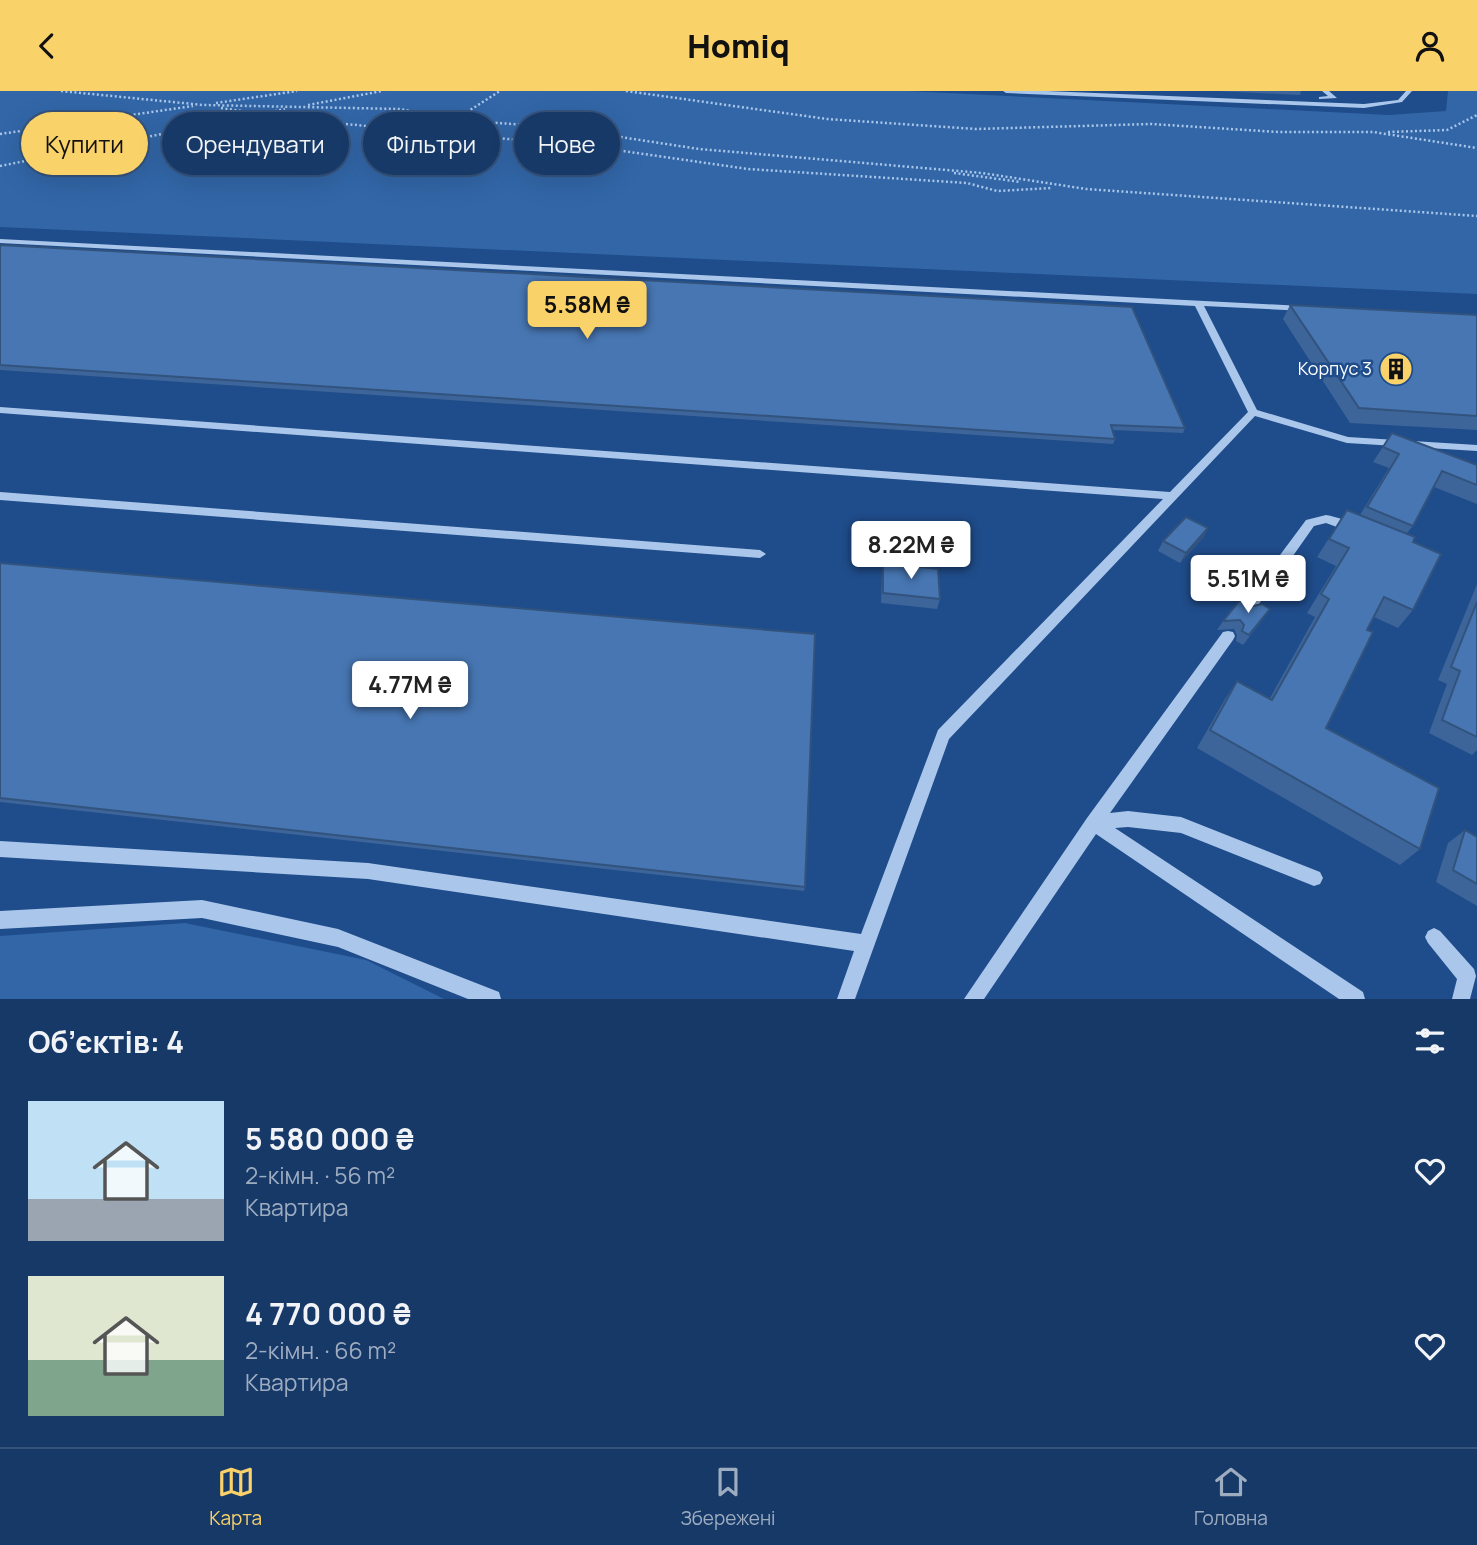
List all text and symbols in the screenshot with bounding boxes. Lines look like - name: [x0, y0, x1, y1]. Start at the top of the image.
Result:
- text: Homiq: [687, 24, 790, 68]
- icon: back: [28, 27, 66, 65]
- icon: person: [1411, 27, 1449, 65]
- chip: Купити: [21, 112, 148, 175]
- chip: Орендувати: [162, 112, 349, 175]
- chip: Фільтри: [363, 112, 500, 175]
- chip: Нове: [514, 112, 620, 175]
- pin: 5.58M ₴: [522, 281, 652, 341]
- text: 5.58M ₴: [544, 288, 630, 320]
- building icon: Корпус 3: [1377, 350, 1415, 388]
- place label: Корпус 3: [1298, 356, 1372, 380]
- pin: 8.22M ₴: [846, 521, 976, 581]
- text: 8.22M ₴: [867, 528, 955, 560]
- pin: 5.51M ₴: [1183, 555, 1313, 615]
- text: 5.51M ₴: [1207, 562, 1289, 594]
- pin: 4.77M ₴: [345, 661, 475, 721]
- text: 4.77M ₴: [368, 668, 452, 700]
- text: Об’єктів: 4: [28, 1021, 184, 1062]
- icon: filters: [1411, 1022, 1449, 1060]
- text: 5 580 000 ₴: [245, 1118, 414, 1159]
- icon: home: [84, 1129, 168, 1213]
- icon: heart: [1411, 1152, 1449, 1190]
- text: 2-кімн. · 56 m²: [245, 1159, 395, 1191]
- text: Квартира: [245, 1191, 349, 1223]
- text: 4 770 000 ₴: [245, 1293, 411, 1334]
- icon: home: [84, 1304, 168, 1388]
- icon: heart: [1411, 1327, 1449, 1365]
- text: 2-кімн. · 66 m²: [245, 1334, 396, 1366]
- text: Квартира: [245, 1366, 349, 1398]
- tab: Карта: [209, 1463, 262, 1531]
- tab: Збережені: [680, 1463, 776, 1531]
- tab: Головна: [1194, 1463, 1268, 1531]

